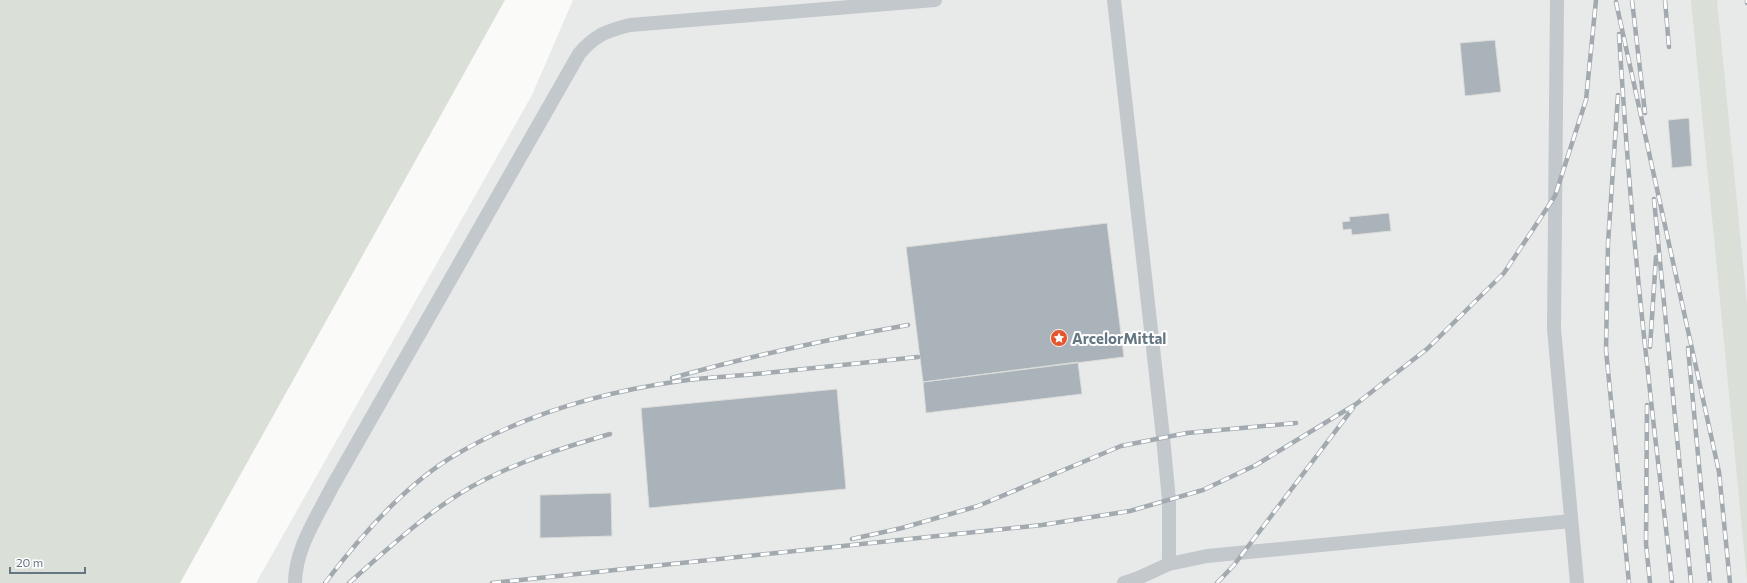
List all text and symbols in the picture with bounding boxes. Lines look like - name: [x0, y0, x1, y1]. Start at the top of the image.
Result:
- place icon: ArcelorMittal: [1049, 328, 1069, 348]
- place label: ArcelorMittal: [1072, 329, 1166, 347]
- scale bar: [10, 549, 85, 575]
- text: 20 m: [16, 555, 43, 569]

